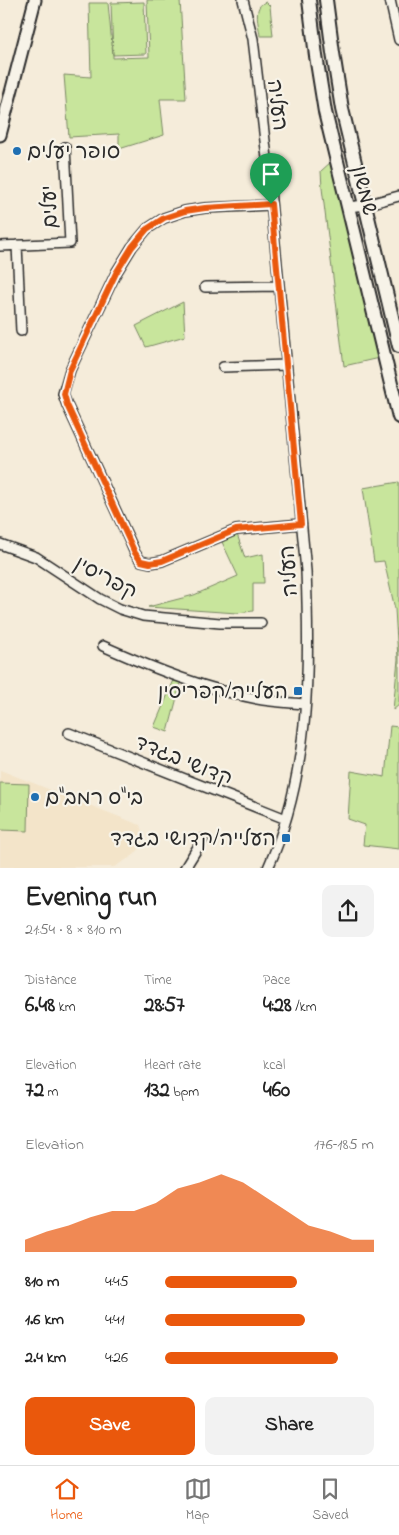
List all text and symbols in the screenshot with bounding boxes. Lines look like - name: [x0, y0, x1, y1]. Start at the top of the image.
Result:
- street label: העליה: [258, 78, 294, 133]
- place label: סופר יעלים: [27, 138, 120, 168]
- marker: סופר יעלים: [11, 145, 23, 157]
- pin: [250, 153, 292, 204]
- icon: arrive: [257, 160, 285, 188]
- street label: שמשון: [342, 162, 384, 219]
- street label: יעלים: [35, 185, 67, 229]
- street label: העליה: [273, 544, 307, 598]
- street label: קפריסין: [68, 550, 142, 608]
- place label: העלייה/קפריסין: [157, 678, 288, 708]
- marker: העלייה/קפריסין: [292, 685, 304, 697]
- street label: קדושי בגדד: [130, 729, 236, 795]
- place label: בי"ס רמב"ם: [45, 784, 143, 814]
- marker: בי"ס רמב"ם: [29, 791, 41, 803]
- place label: העלייה/קדושי בגדד: [110, 825, 276, 855]
- marker: העלייה/קדושי בגדד: [280, 832, 292, 844]
- text: Evening run: [25, 878, 157, 919]
- button: share: [322, 885, 374, 937]
- text: 21:54 · 8 × 810 m: [25, 918, 122, 942]
- text: Distance: [25, 970, 77, 991]
- text: Time: [144, 970, 172, 991]
- text: Pace: [263, 970, 290, 991]
- text: 6.48: [25, 991, 55, 1021]
- text: 28:57: [144, 991, 185, 1021]
- text: 4:28: [263, 991, 292, 1021]
- text: km: [55, 997, 76, 1018]
- text: /km: [292, 997, 317, 1018]
- text: Elevation: [25, 1055, 76, 1076]
- text: Heart rate: [144, 1055, 201, 1076]
- text: kcal: [263, 1055, 285, 1076]
- text: 72: [25, 1076, 44, 1106]
- text: 132: [144, 1076, 170, 1106]
- text: 460: [263, 1076, 290, 1106]
- text: m: [44, 1082, 58, 1103]
- text: bpm: [170, 1082, 199, 1103]
- text: Elevation: [25, 1133, 84, 1157]
- text: 176–185 m: [314, 1133, 374, 1157]
- text: 810 m: [25, 1270, 59, 1294]
- text: 4:45: [105, 1270, 129, 1294]
- text: 1.6 km: [25, 1308, 64, 1332]
- text: 4:41: [105, 1308, 125, 1332]
- text: 2.4 km: [25, 1346, 66, 1370]
- text: 4:26: [105, 1346, 128, 1370]
- button: Save: [25, 1397, 195, 1455]
- button: Share: [205, 1397, 374, 1455]
- tab: Home: [50, 1475, 83, 1526]
- tab: Map: [184, 1475, 212, 1526]
- tab: Saved: [312, 1475, 349, 1526]

